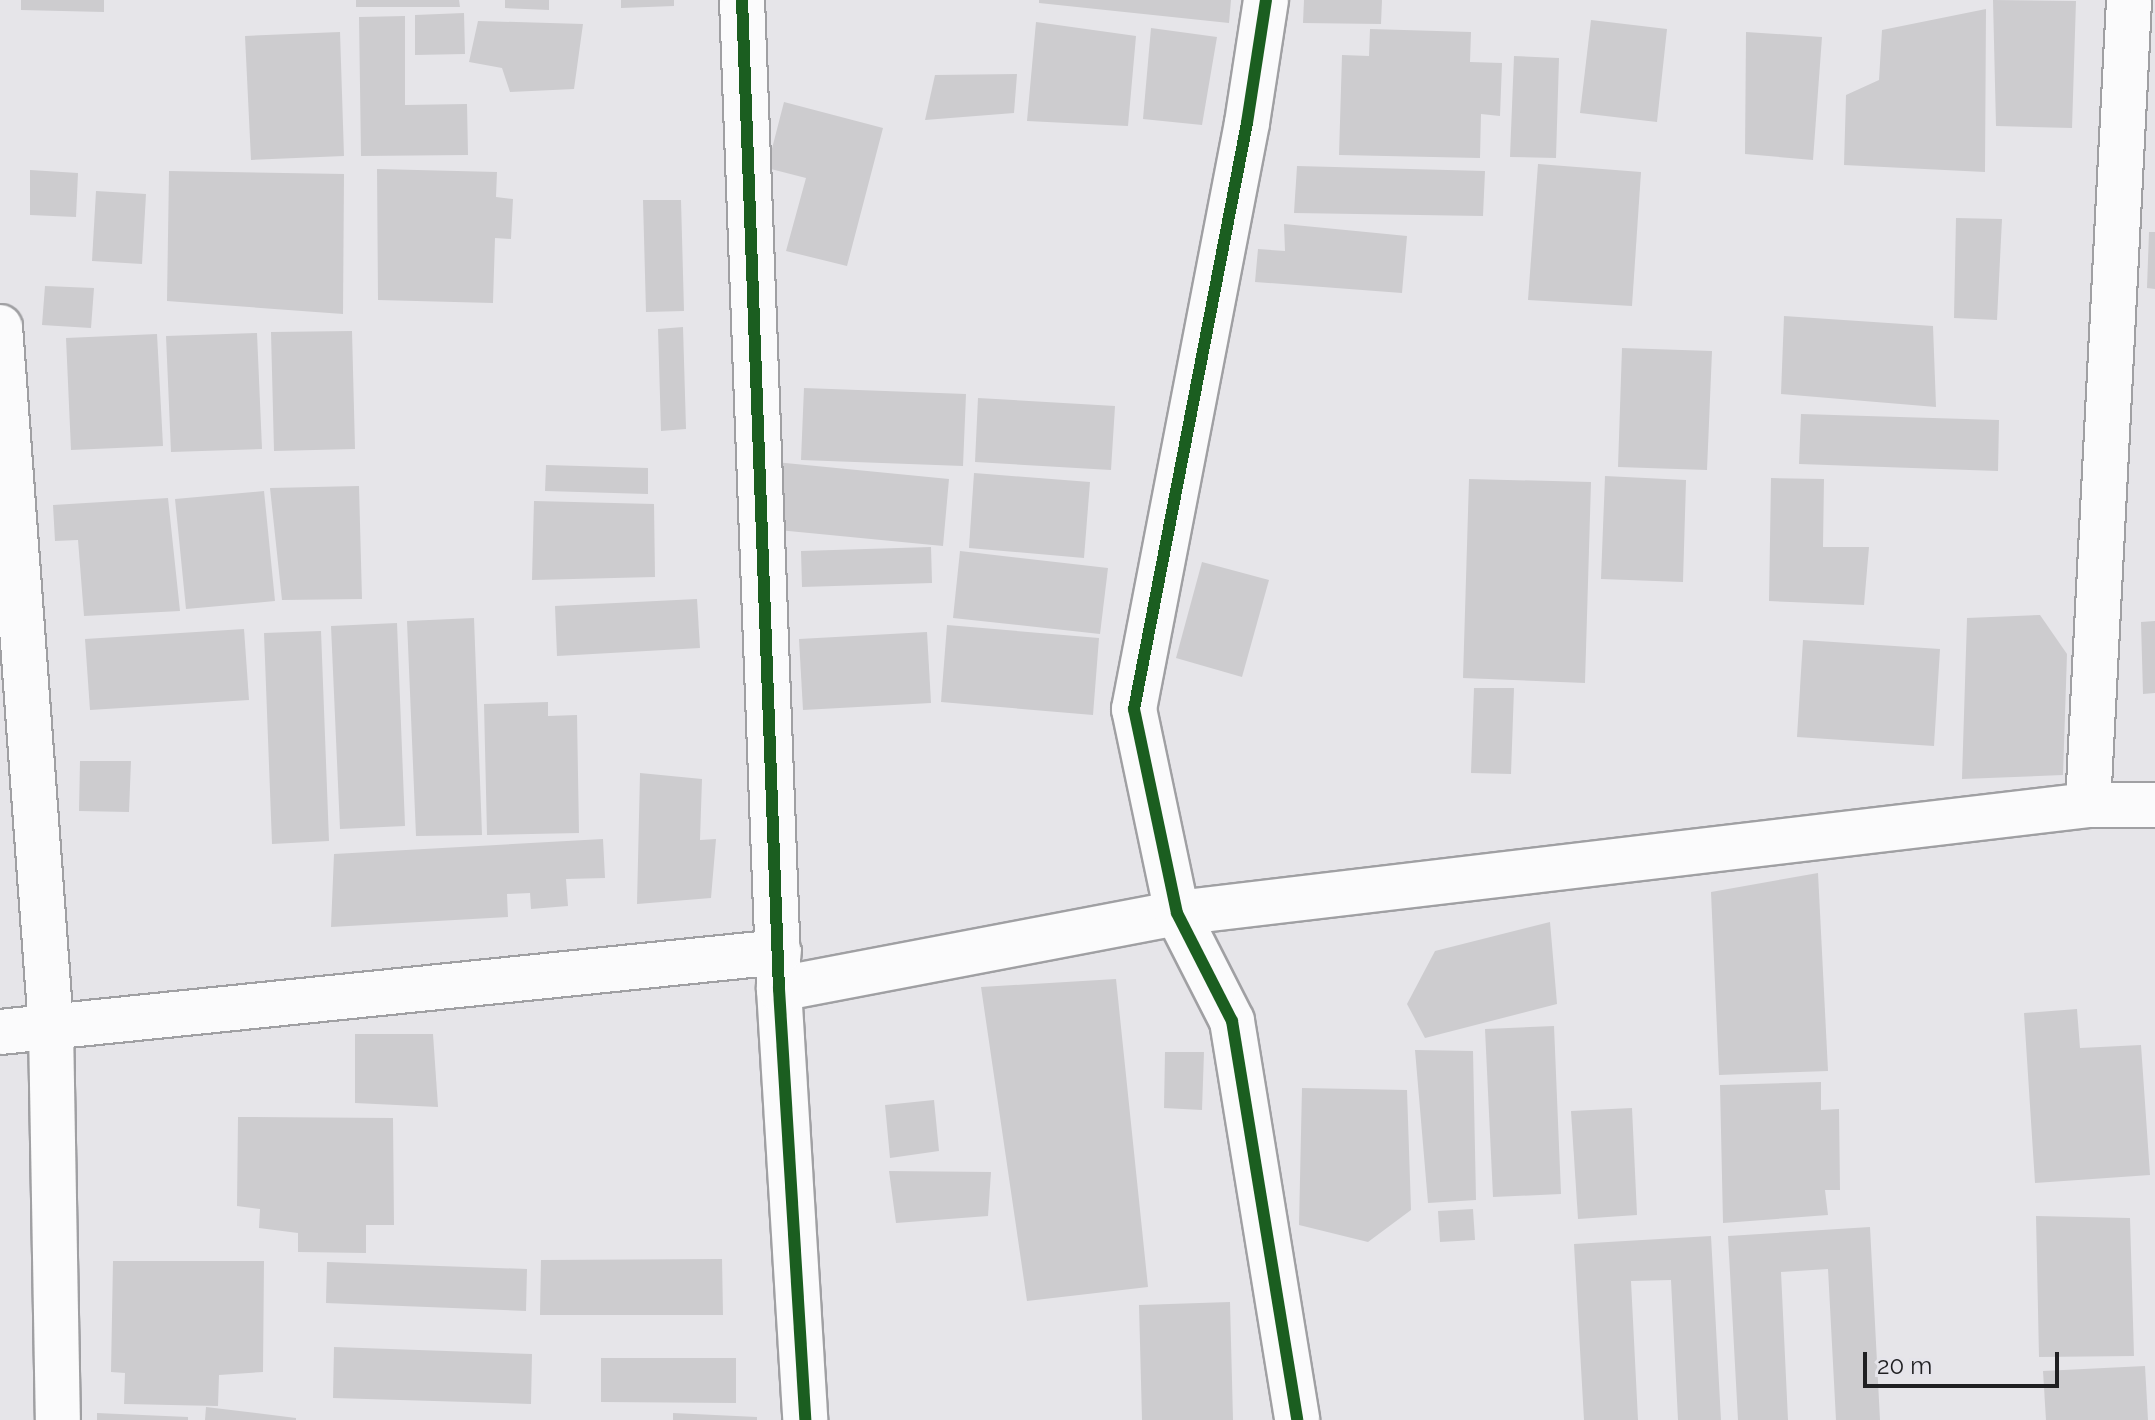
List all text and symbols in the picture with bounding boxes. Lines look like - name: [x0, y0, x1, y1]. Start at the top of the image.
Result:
- scale bar: [1867, 1336, 2063, 1386]
- text: 20 m: [1877, 1351, 1932, 1380]

